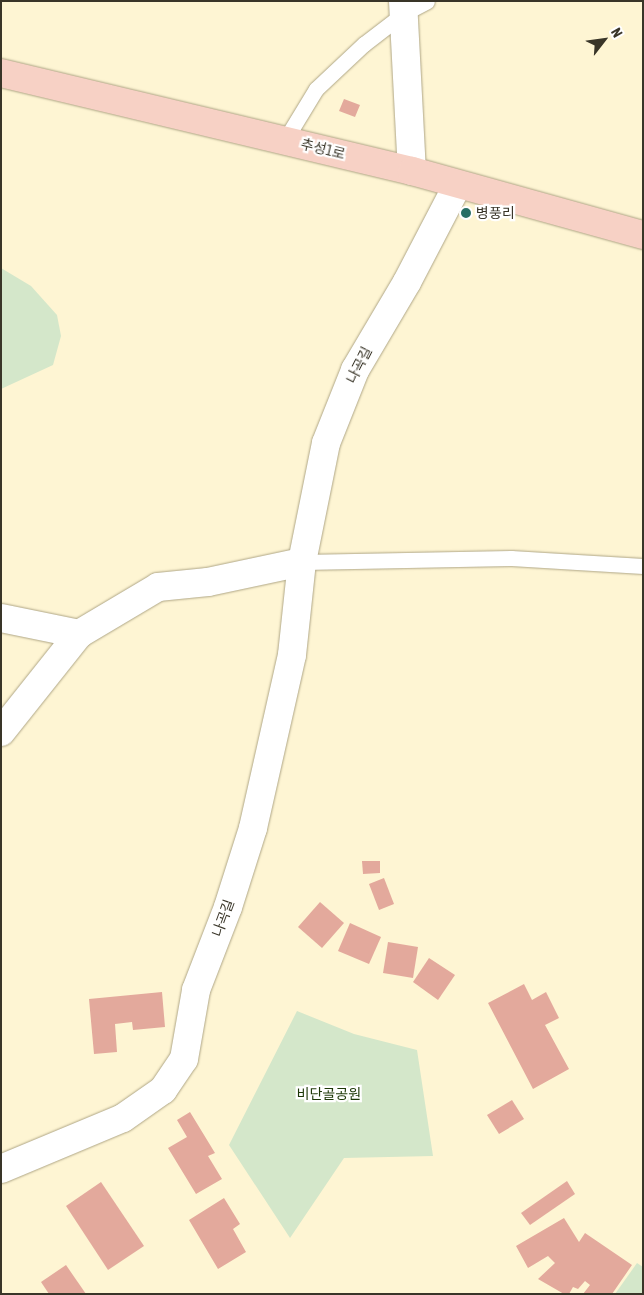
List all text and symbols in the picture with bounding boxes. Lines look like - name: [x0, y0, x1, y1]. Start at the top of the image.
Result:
- north arrow: [579, 15, 629, 65]
- text: N: [608, 25, 626, 40]
- street label: 추성1로: [299, 135, 347, 163]
- place label: 병풍리: [476, 205, 515, 221]
- marker: 병풍리: [460, 207, 472, 219]
- street label: 나곡길: [343, 344, 375, 386]
- street label: 나곡길: [208, 897, 238, 939]
- park label: 비단골공원: [297, 1086, 361, 1102]

